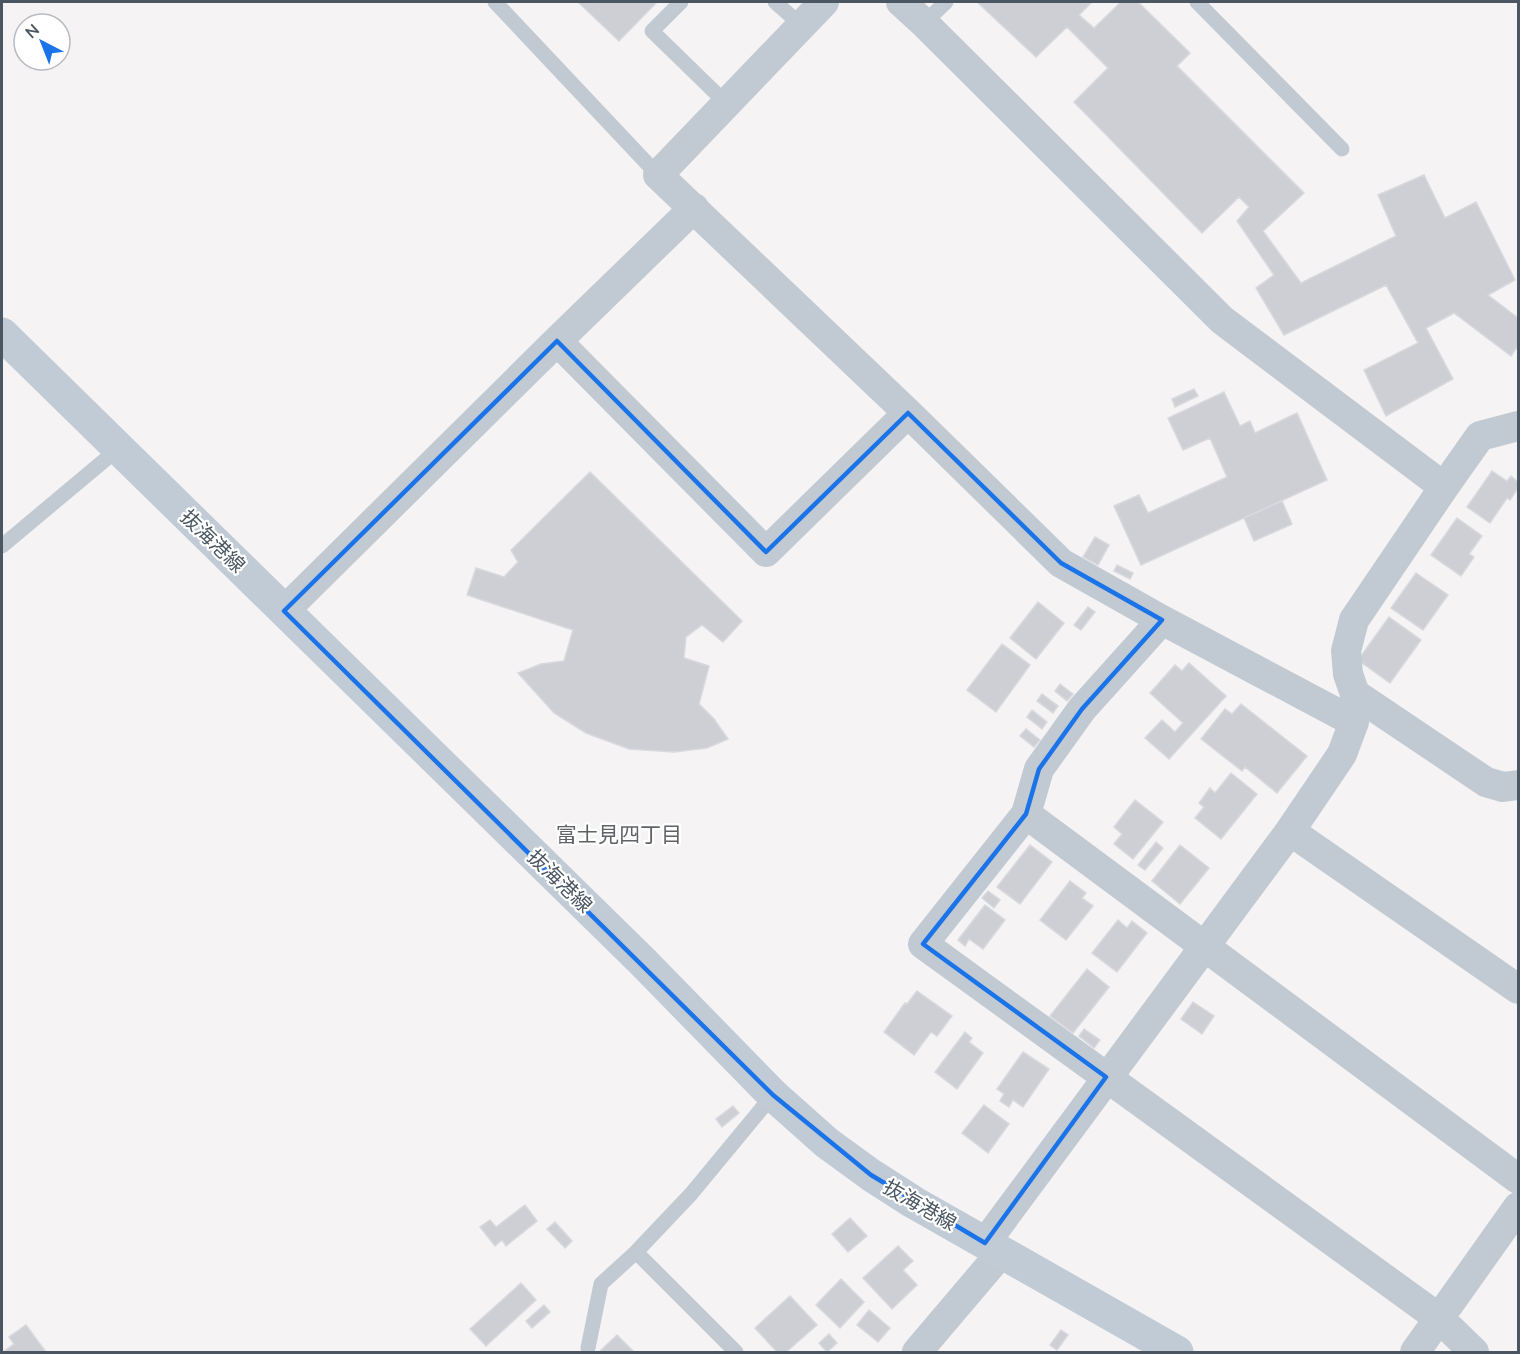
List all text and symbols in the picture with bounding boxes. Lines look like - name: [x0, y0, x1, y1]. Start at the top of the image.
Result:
- north arrow: [12, 12, 72, 72]
- text: N: [21, 19, 44, 44]
- street label: 抜海港線: [175, 504, 251, 579]
- district label: 富士見四丁目: [556, 821, 682, 849]
- street label: 抜海港線: [522, 844, 598, 919]
- street label: 抜海港線: [878, 1174, 961, 1237]

